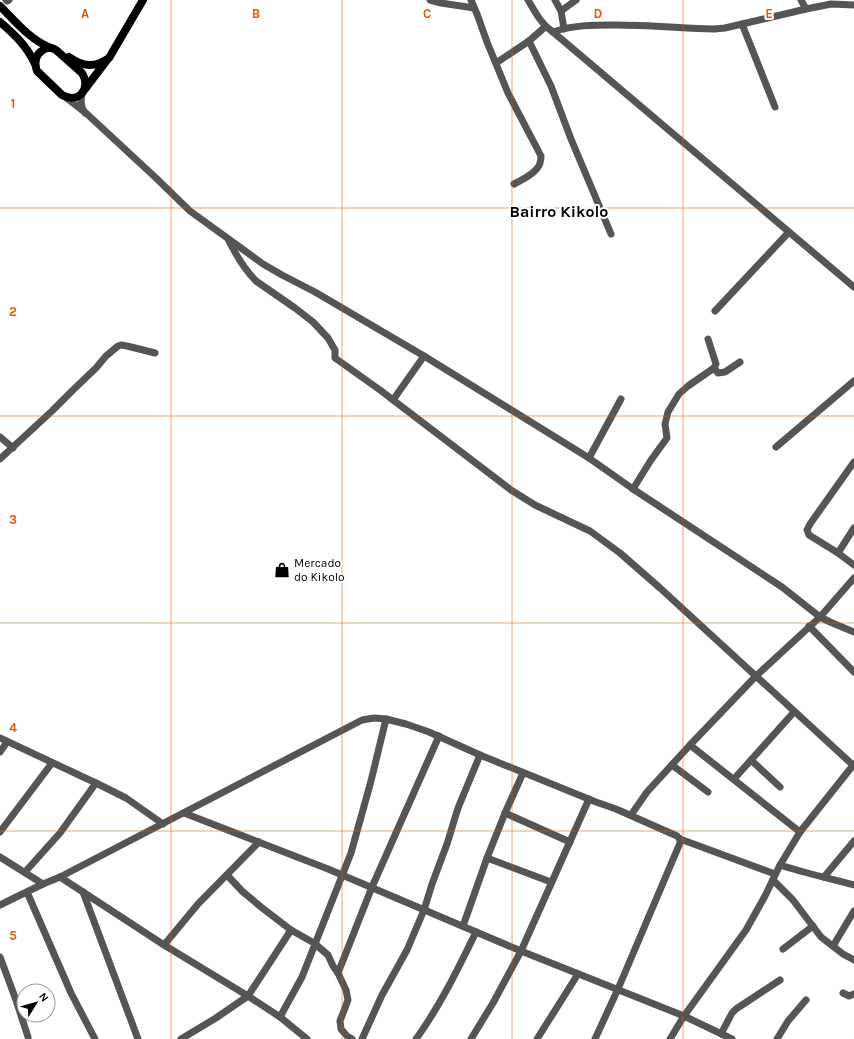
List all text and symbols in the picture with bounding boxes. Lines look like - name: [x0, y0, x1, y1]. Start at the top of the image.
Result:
- text: A: [81, 6, 89, 21]
- text: B: [252, 6, 260, 21]
- text: C: [423, 6, 431, 21]
- text: D: [594, 6, 603, 21]
- text: E: [765, 6, 773, 21]
- text: 1: [11, 96, 15, 111]
- district label: Bairro Kikolo: [510, 202, 608, 221]
- text: 2: [9, 304, 17, 319]
- text: 3: [9, 512, 17, 527]
- place label: Mercado do Kikolo: [294, 556, 345, 584]
- shop icon: Mercado do Kikolo: [273, 561, 291, 579]
- text: 4: [9, 720, 17, 735]
- text: 5: [9, 928, 17, 943]
- north arrow: [16, 983, 56, 1023]
- text: N: [36, 990, 51, 1004]

